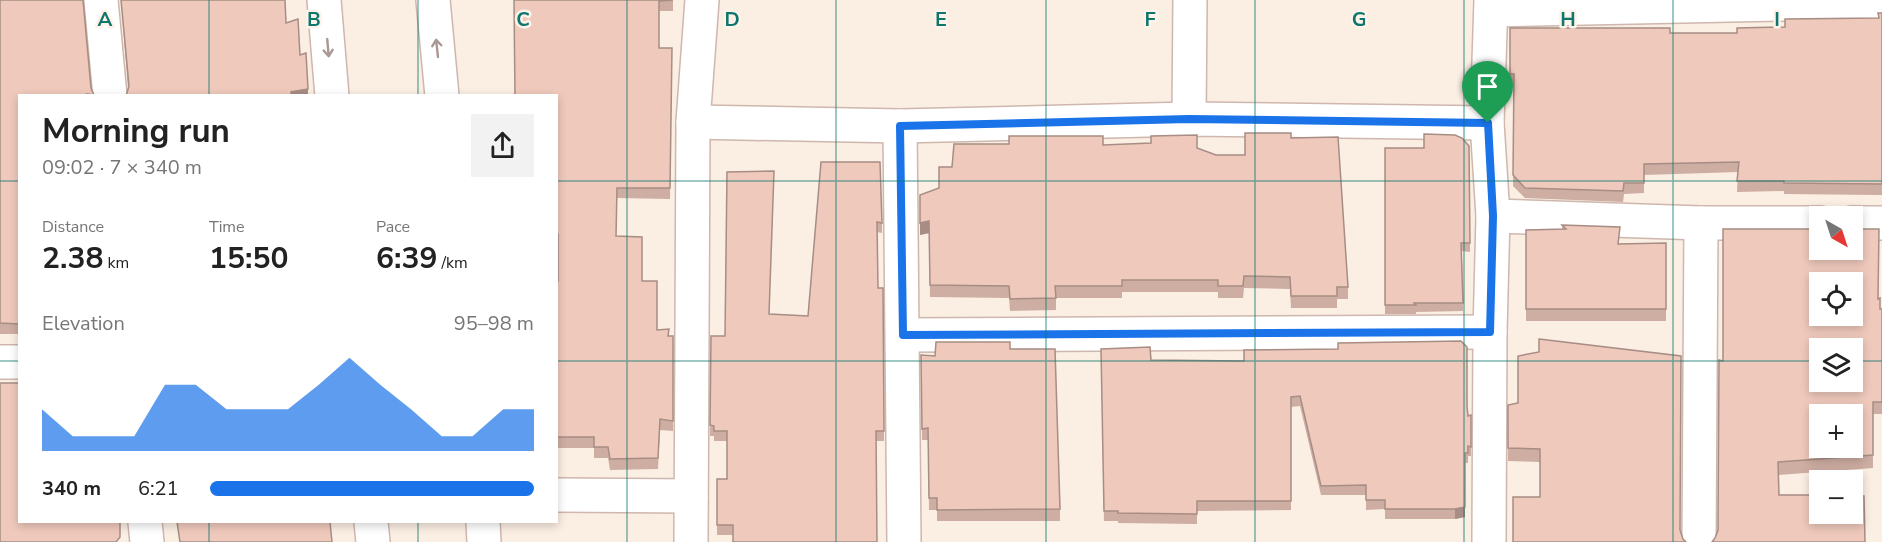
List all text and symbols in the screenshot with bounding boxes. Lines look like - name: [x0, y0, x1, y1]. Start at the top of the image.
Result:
- text: A: [98, 6, 113, 33]
- text: B: [307, 6, 321, 33]
- text: C: [516, 6, 530, 33]
- text: D: [724, 6, 740, 33]
- text: E: [935, 6, 947, 33]
- text: F: [1144, 6, 1156, 33]
- text: G: [1352, 6, 1366, 33]
- text: H: [1560, 6, 1576, 33]
- text: I: [1774, 6, 1780, 33]
- one-way arrow: [323, 38, 334, 57]
- one-way arrow: [431, 39, 442, 58]
- pin: [1462, 61, 1513, 123]
- icon: arrive: [1471, 70, 1504, 103]
- text: Morning run: [42, 109, 230, 154]
- button: share: [471, 114, 534, 177]
- text: 09:02 · 7 × 340 m: [42, 154, 202, 181]
- north arrow: [1809, 206, 1863, 260]
- map controls: [1809, 206, 1863, 524]
- text: Distance: [42, 216, 104, 238]
- text: Time: [209, 216, 245, 238]
- text: Pace: [376, 216, 410, 238]
- text: 2.38: [42, 238, 103, 279]
- text: 15:50: [209, 238, 288, 279]
- text: 6:39: [376, 238, 437, 279]
- text: km: [103, 252, 129, 274]
- text: /km: [437, 252, 468, 274]
- button: locate: [1809, 272, 1863, 326]
- text: Elevation: [42, 310, 125, 337]
- text: 95–98 m: [454, 310, 534, 337]
- button: layers: [1809, 338, 1863, 392]
- button: +: [1809, 404, 1863, 458]
- button: −: [1809, 470, 1863, 524]
- text: 340 m: [42, 475, 101, 502]
- text: 6:21: [138, 475, 179, 502]

